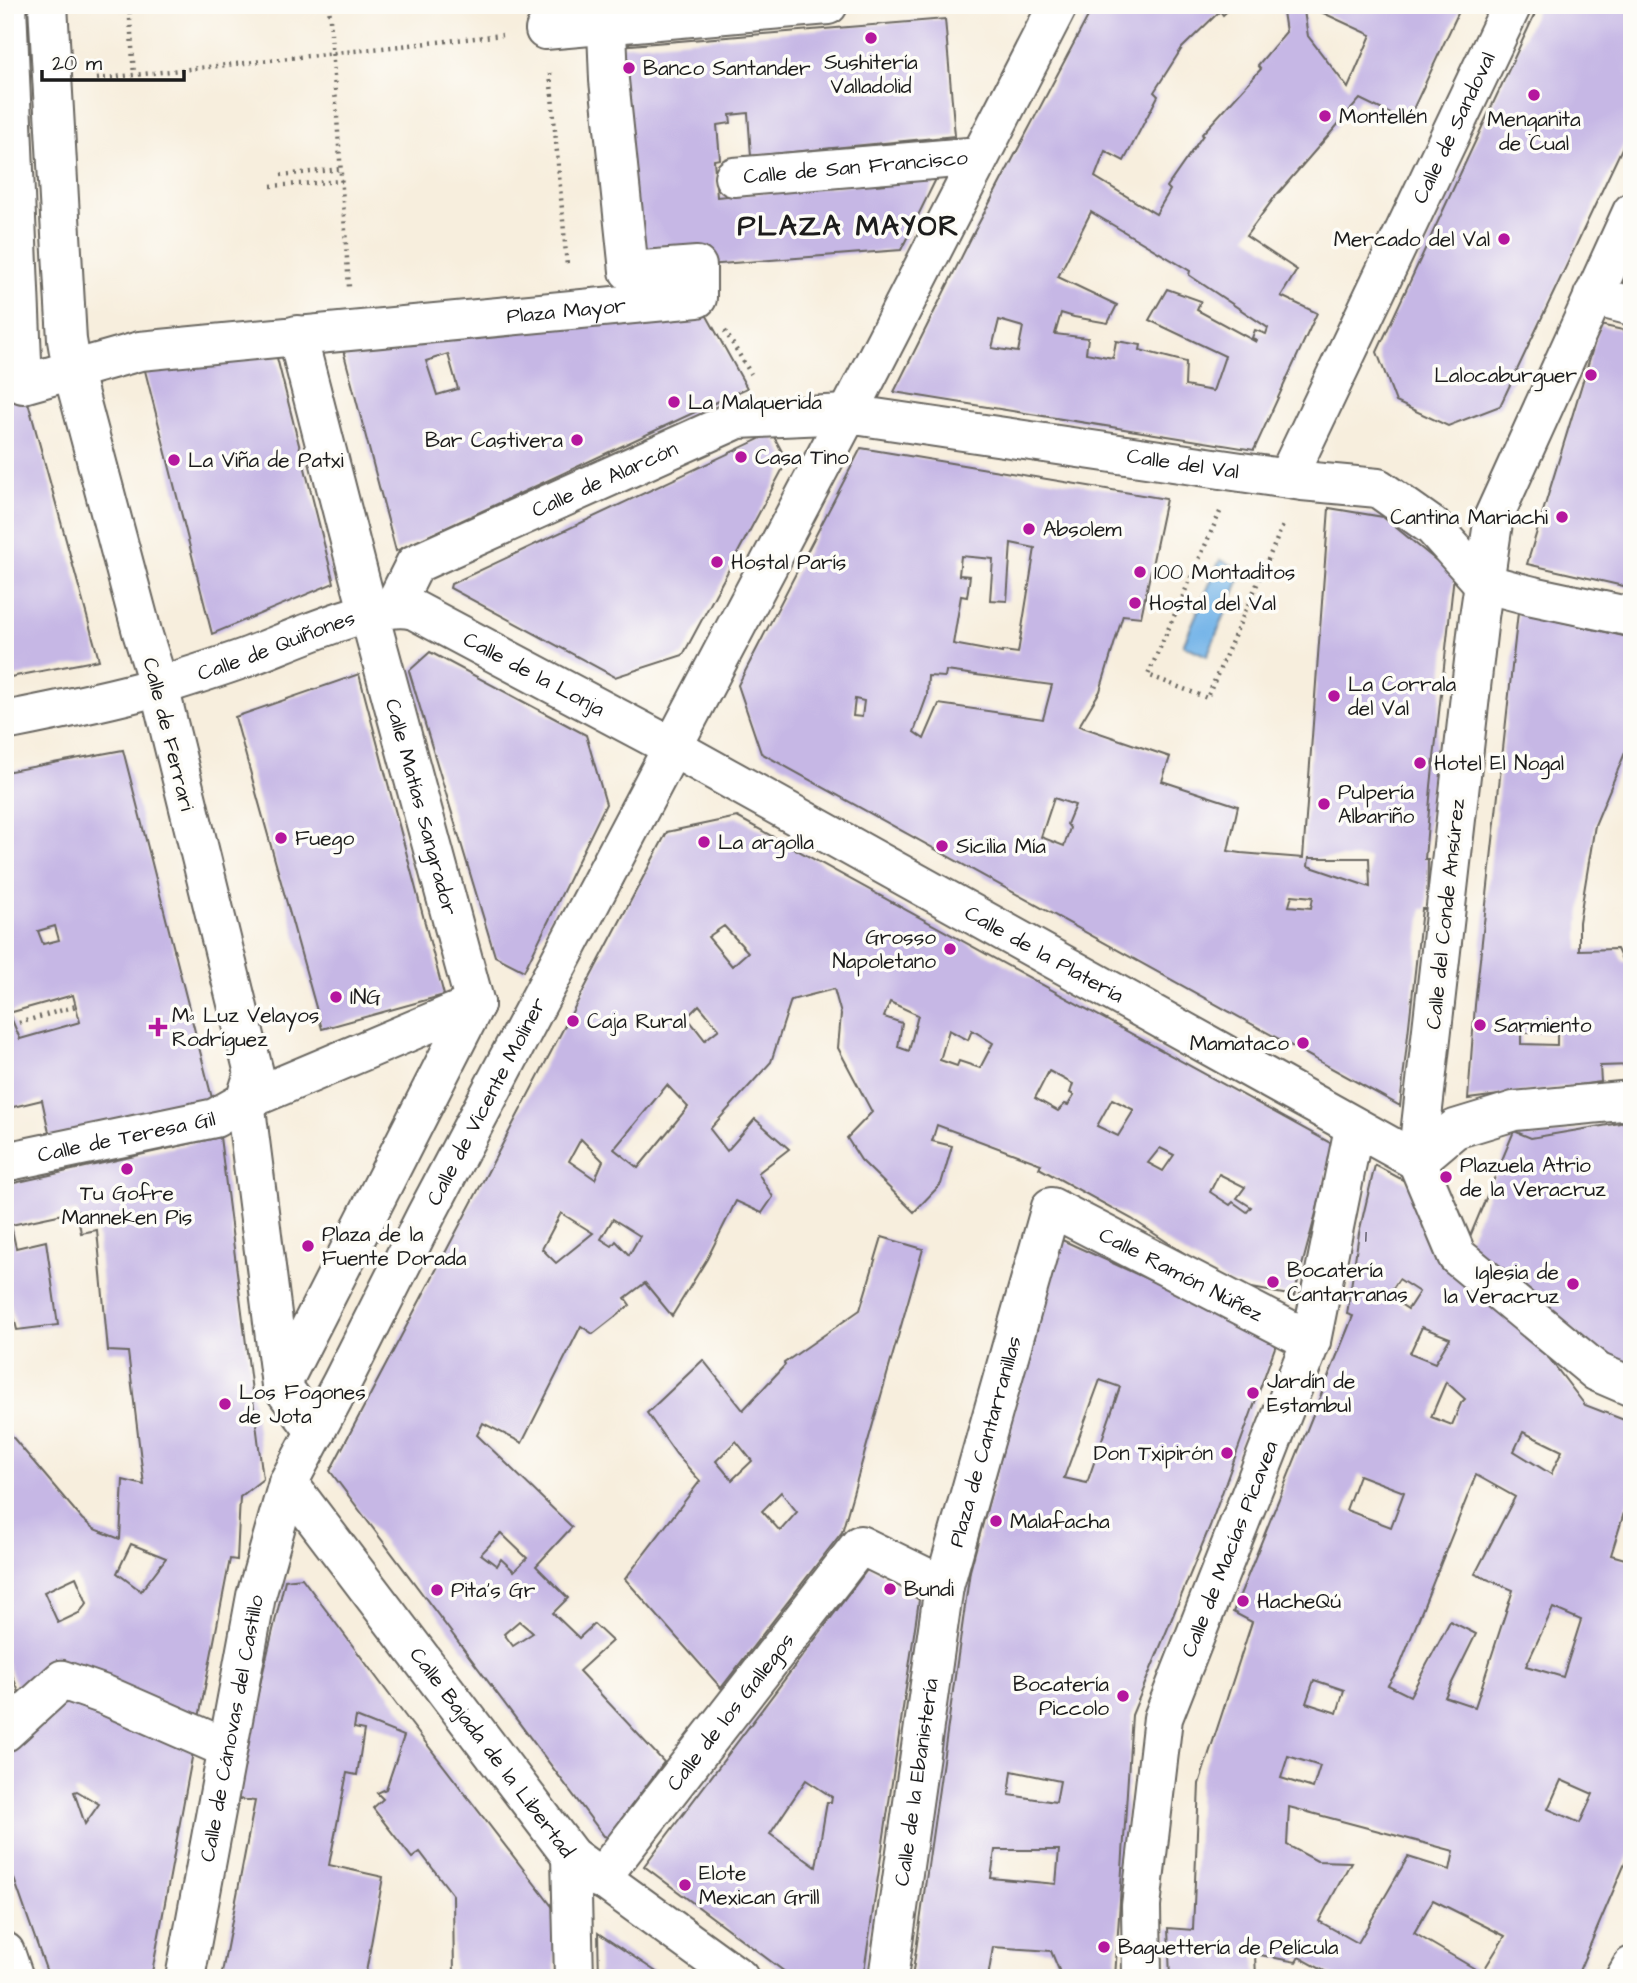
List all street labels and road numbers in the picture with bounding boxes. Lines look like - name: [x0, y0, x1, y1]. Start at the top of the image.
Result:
- street label: Calle de Sandoval: [1406, 47, 1503, 208]
- street label: Calle de San Francisco: [742, 143, 969, 191]
- street label: Plaza Mayor: [505, 291, 628, 331]
- street label: Calle de Alarcón: [527, 434, 682, 525]
- street label: Calle del Val: [1125, 441, 1241, 487]
- street label: Calle de Quiñones: [194, 603, 359, 688]
- street label: Calle de la Lonja: [458, 625, 610, 724]
- street label: Calle de Ferrari: [135, 654, 202, 814]
- street label: Calle Matías Sangrador: [378, 695, 464, 919]
- street label: Calle del Conde Ansúrez: [1419, 797, 1472, 1031]
- street label: Calle de la Platería: [959, 898, 1129, 1010]
- street label: Calle de Vicente Moliner: [420, 992, 553, 1211]
- street label: Calle de Teresa Gil: [35, 1104, 218, 1170]
- street label: Calle Ramón Núñez: [1094, 1220, 1269, 1329]
- street label: Plaza de Cantarranillas: [942, 1333, 1029, 1550]
- street label: Calle de Macías Picavea: [1174, 1436, 1286, 1662]
- street label: Calle de Cánovas del Castillo: [193, 1592, 271, 1864]
- street label: Calle de los Gallegos: [660, 1627, 801, 1797]
- street label: Calle Bajada de la Libertad: [403, 1641, 581, 1864]
- street label: Calle de la Ebanistería: [887, 1676, 946, 1888]

